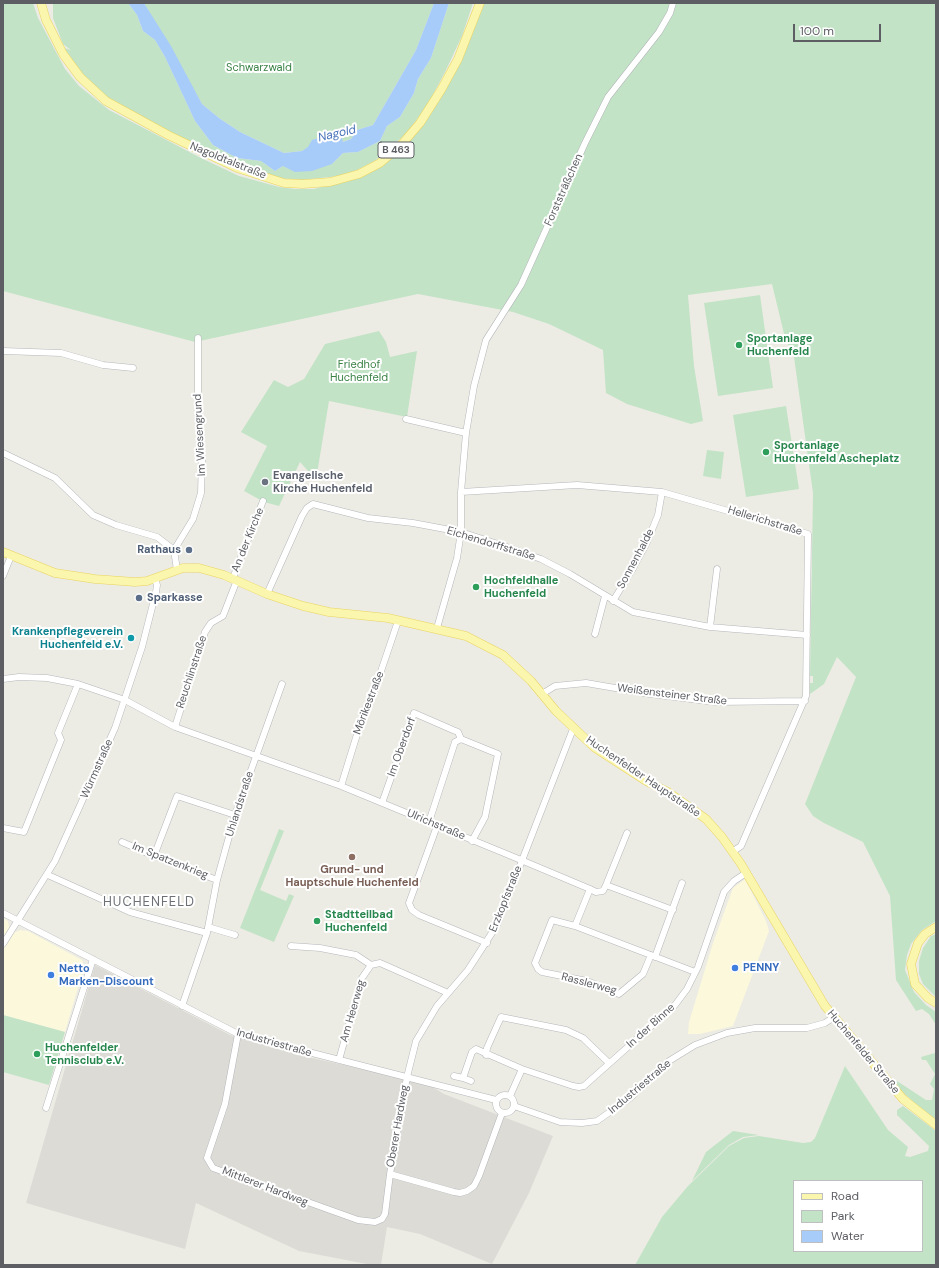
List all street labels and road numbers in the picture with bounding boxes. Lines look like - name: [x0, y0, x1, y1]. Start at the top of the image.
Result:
- street label: Nagoldtalstraße: [188, 140, 268, 182]
- road number: B 463: [378, 142, 414, 158]
- street label: Forststräßchen: [542, 152, 586, 228]
- street label: Im Wiesengrund: [191, 393, 209, 477]
- street label: Hellerichstraße: [726, 503, 804, 539]
- street label: An der Kirche: [229, 506, 267, 574]
- street label: Eichendorffstraße: [445, 524, 537, 564]
- street label: Sonnenhalde: [615, 527, 657, 591]
- street label: Reuchlinstraße: [174, 634, 210, 710]
- street label: Mörikestraße: [351, 669, 387, 737]
- street label: Weißensteiner Straße: [616, 682, 728, 708]
- street label: Im Oberdorf: [385, 716, 419, 778]
- street label: Huchenfelder Hauptstraße: [583, 734, 703, 820]
- street label: Würmstraße: [78, 737, 116, 801]
- street label: Uhlandstraße: [223, 770, 257, 838]
- street label: Ulrichstraße: [405, 807, 467, 843]
- street label: Im Spatzenkrieg: [130, 840, 210, 882]
- street label: Erzkopfstraße: [487, 864, 525, 934]
- street label: Rasslerweg: [560, 970, 618, 998]
- street label: Am Heerweg: [338, 978, 368, 1044]
- street label: In der Binne: [624, 1001, 678, 1051]
- street label: Huchenfelder Straße: [824, 1007, 902, 1097]
- street label: Industriestraße: [235, 1026, 313, 1060]
- street label: Industriestraße: [606, 1057, 674, 1117]
- street label: Oberer Hardweg: [384, 1084, 412, 1168]
- street label: Mittlerer Hardweg: [220, 1165, 310, 1209]

